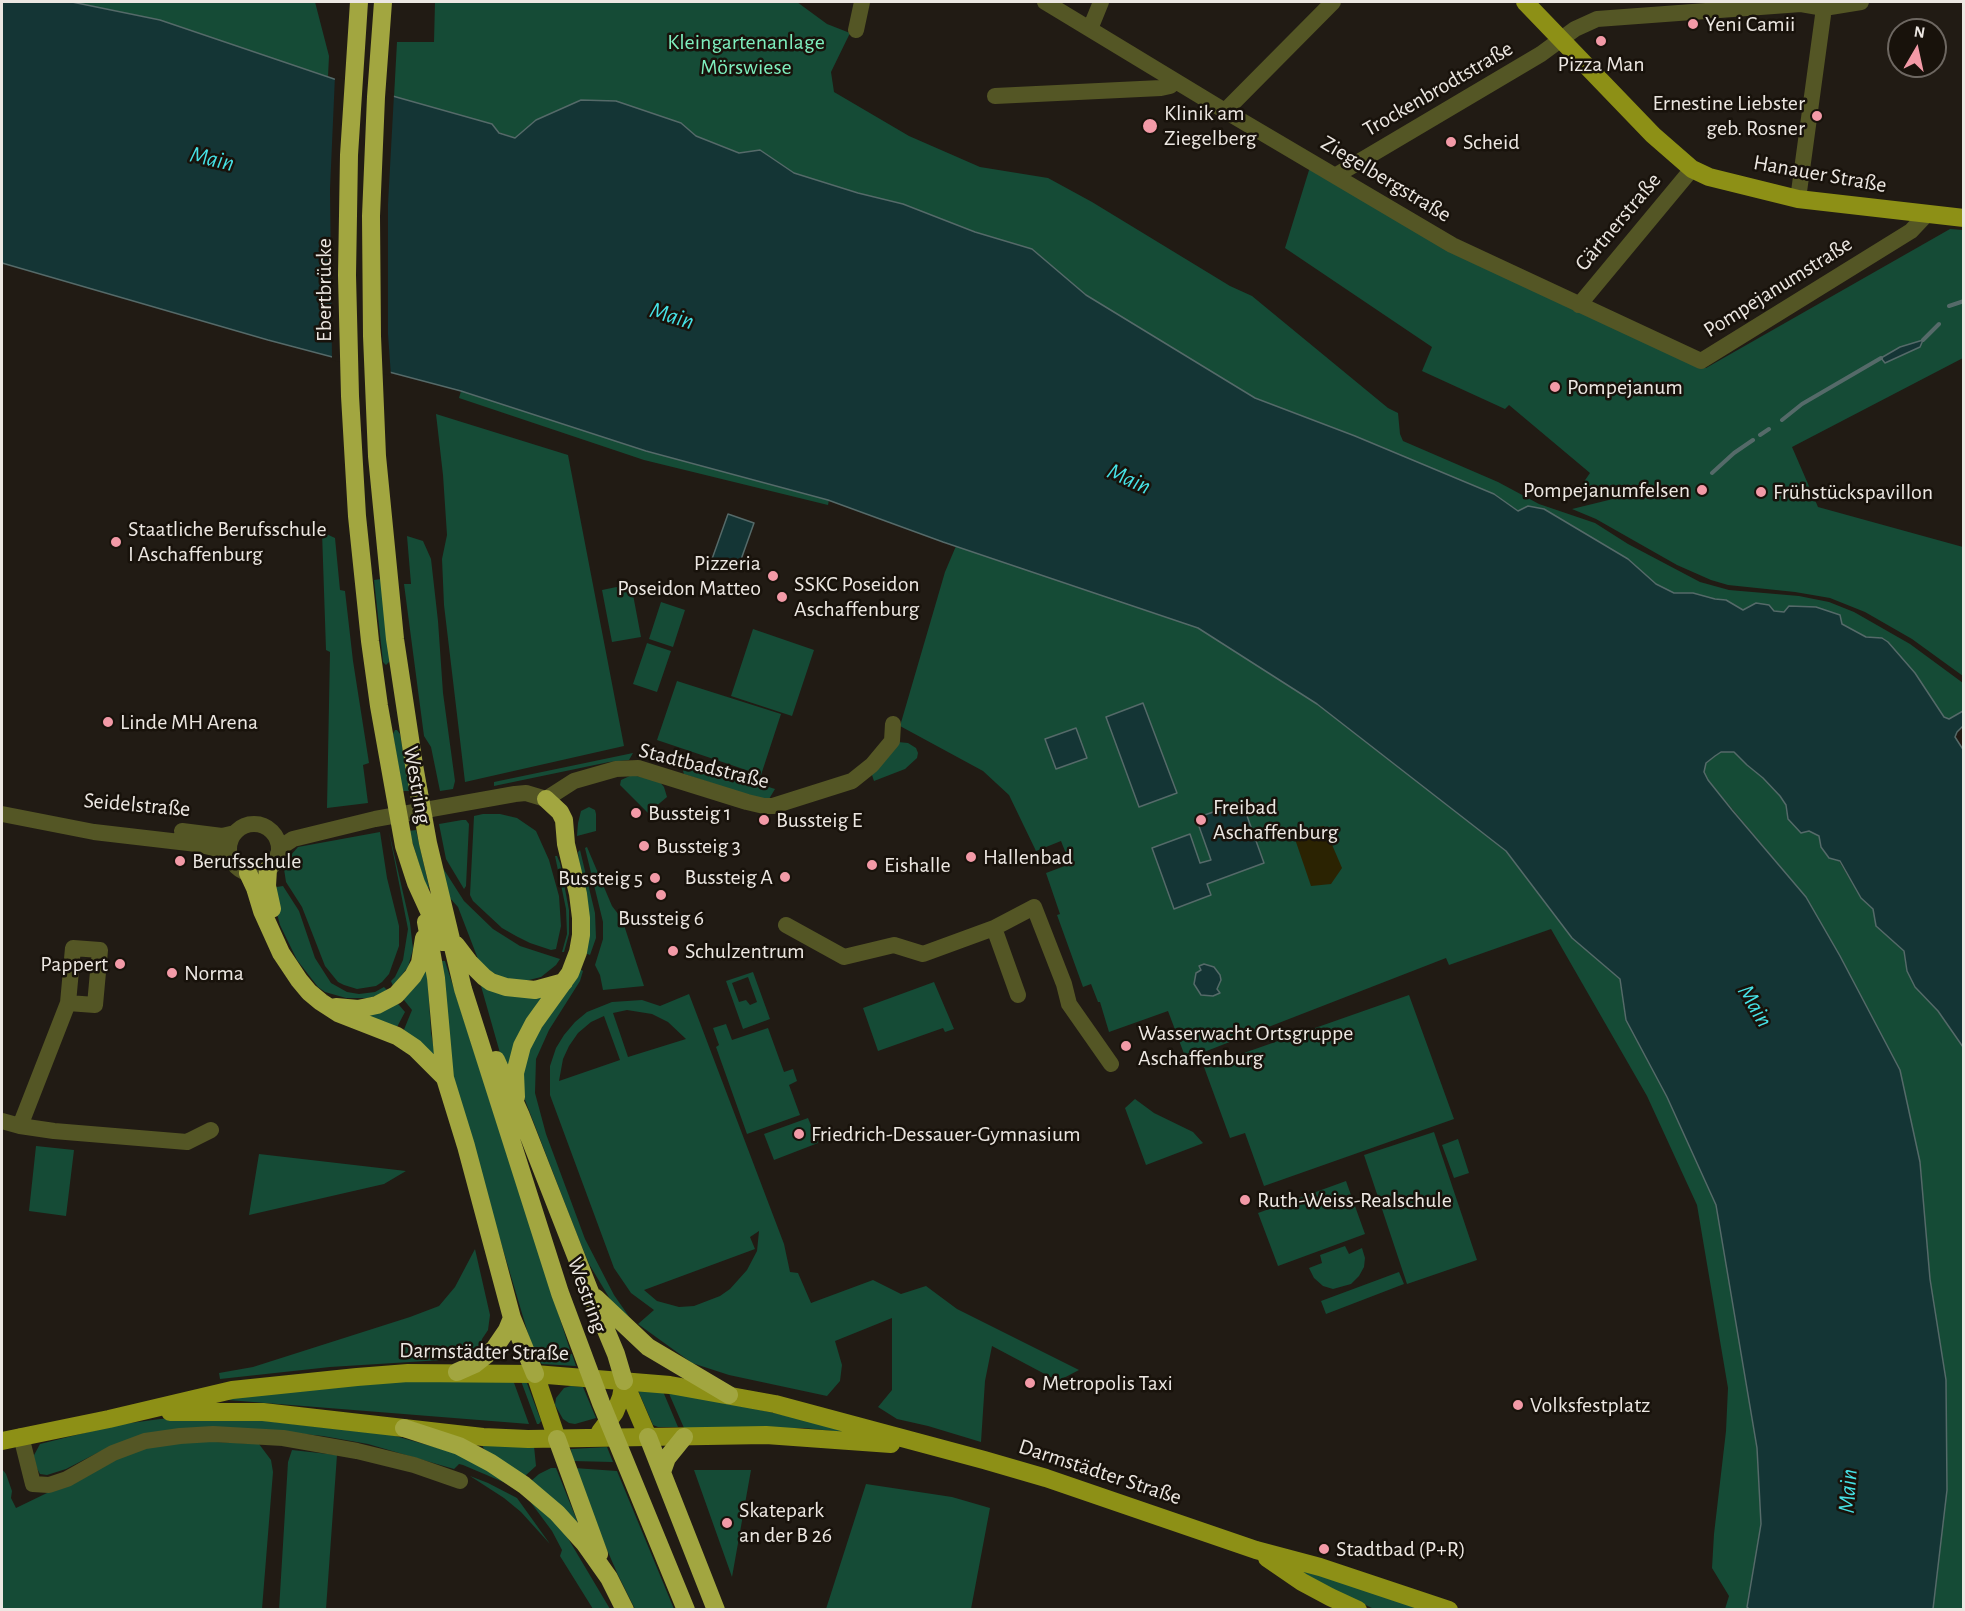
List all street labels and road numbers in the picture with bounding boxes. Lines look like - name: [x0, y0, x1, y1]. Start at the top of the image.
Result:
- street label: Trockenbrodtstraße: [1358, 35, 1518, 143]
- street label: Ziegelbergstraße: [1316, 130, 1456, 228]
- street label: Hanauer Straße: [1751, 149, 1889, 199]
- street label: Gärtnerstraße: [1569, 167, 1667, 277]
- street label: Pompejanumstraße: [1699, 231, 1857, 343]
- street label: Ebertbrücke: [311, 238, 337, 342]
- street label: Stadtbadstraße: [636, 737, 772, 795]
- street label: Westring: [397, 744, 437, 826]
- street label: Seidelstraße: [83, 787, 191, 823]
- street label: Westring: [561, 1254, 613, 1336]
- street label: Darmstädter Straße: [399, 1337, 569, 1367]
- street label: Darmstädter Straße: [1015, 1433, 1185, 1511]

